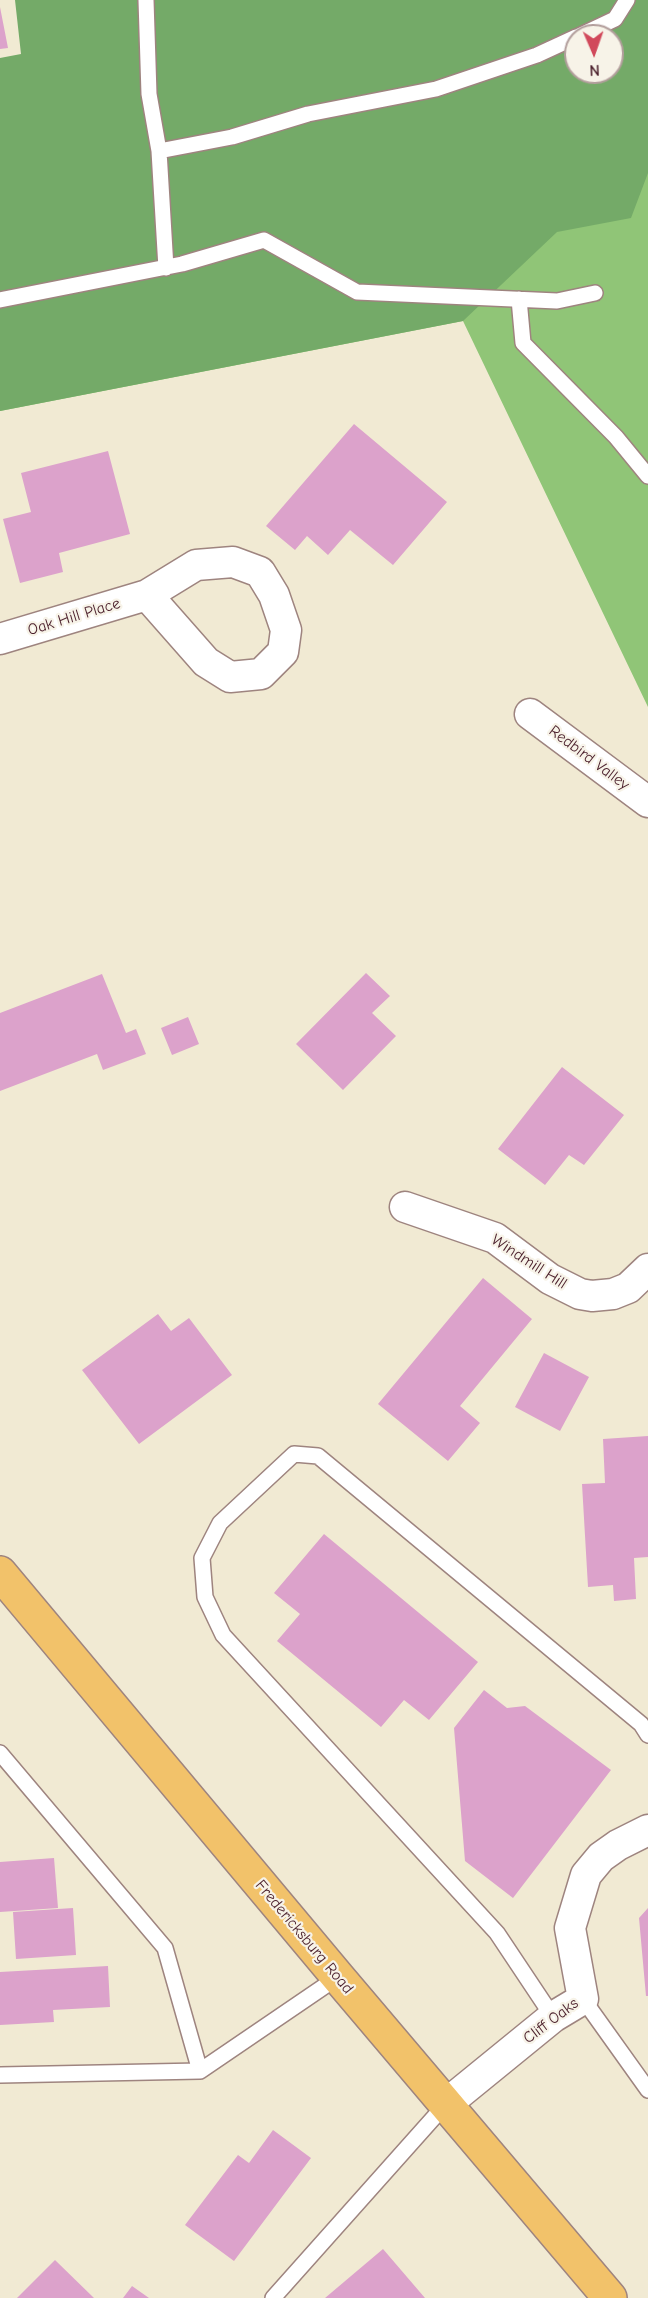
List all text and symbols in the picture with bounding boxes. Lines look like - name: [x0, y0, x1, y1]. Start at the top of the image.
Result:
- north arrow: [564, 24, 624, 84]
- text: N: [589, 61, 600, 79]
- street label: Oak Hill Place: [25, 594, 123, 640]
- street label: Redbird Valley: [545, 721, 633, 795]
- street label: Windmill Hill: [488, 1230, 570, 1294]
- street label: Fredericksburg Road: [251, 1876, 357, 1998]
- street label: Cliff Oaks: [520, 1994, 582, 2048]

